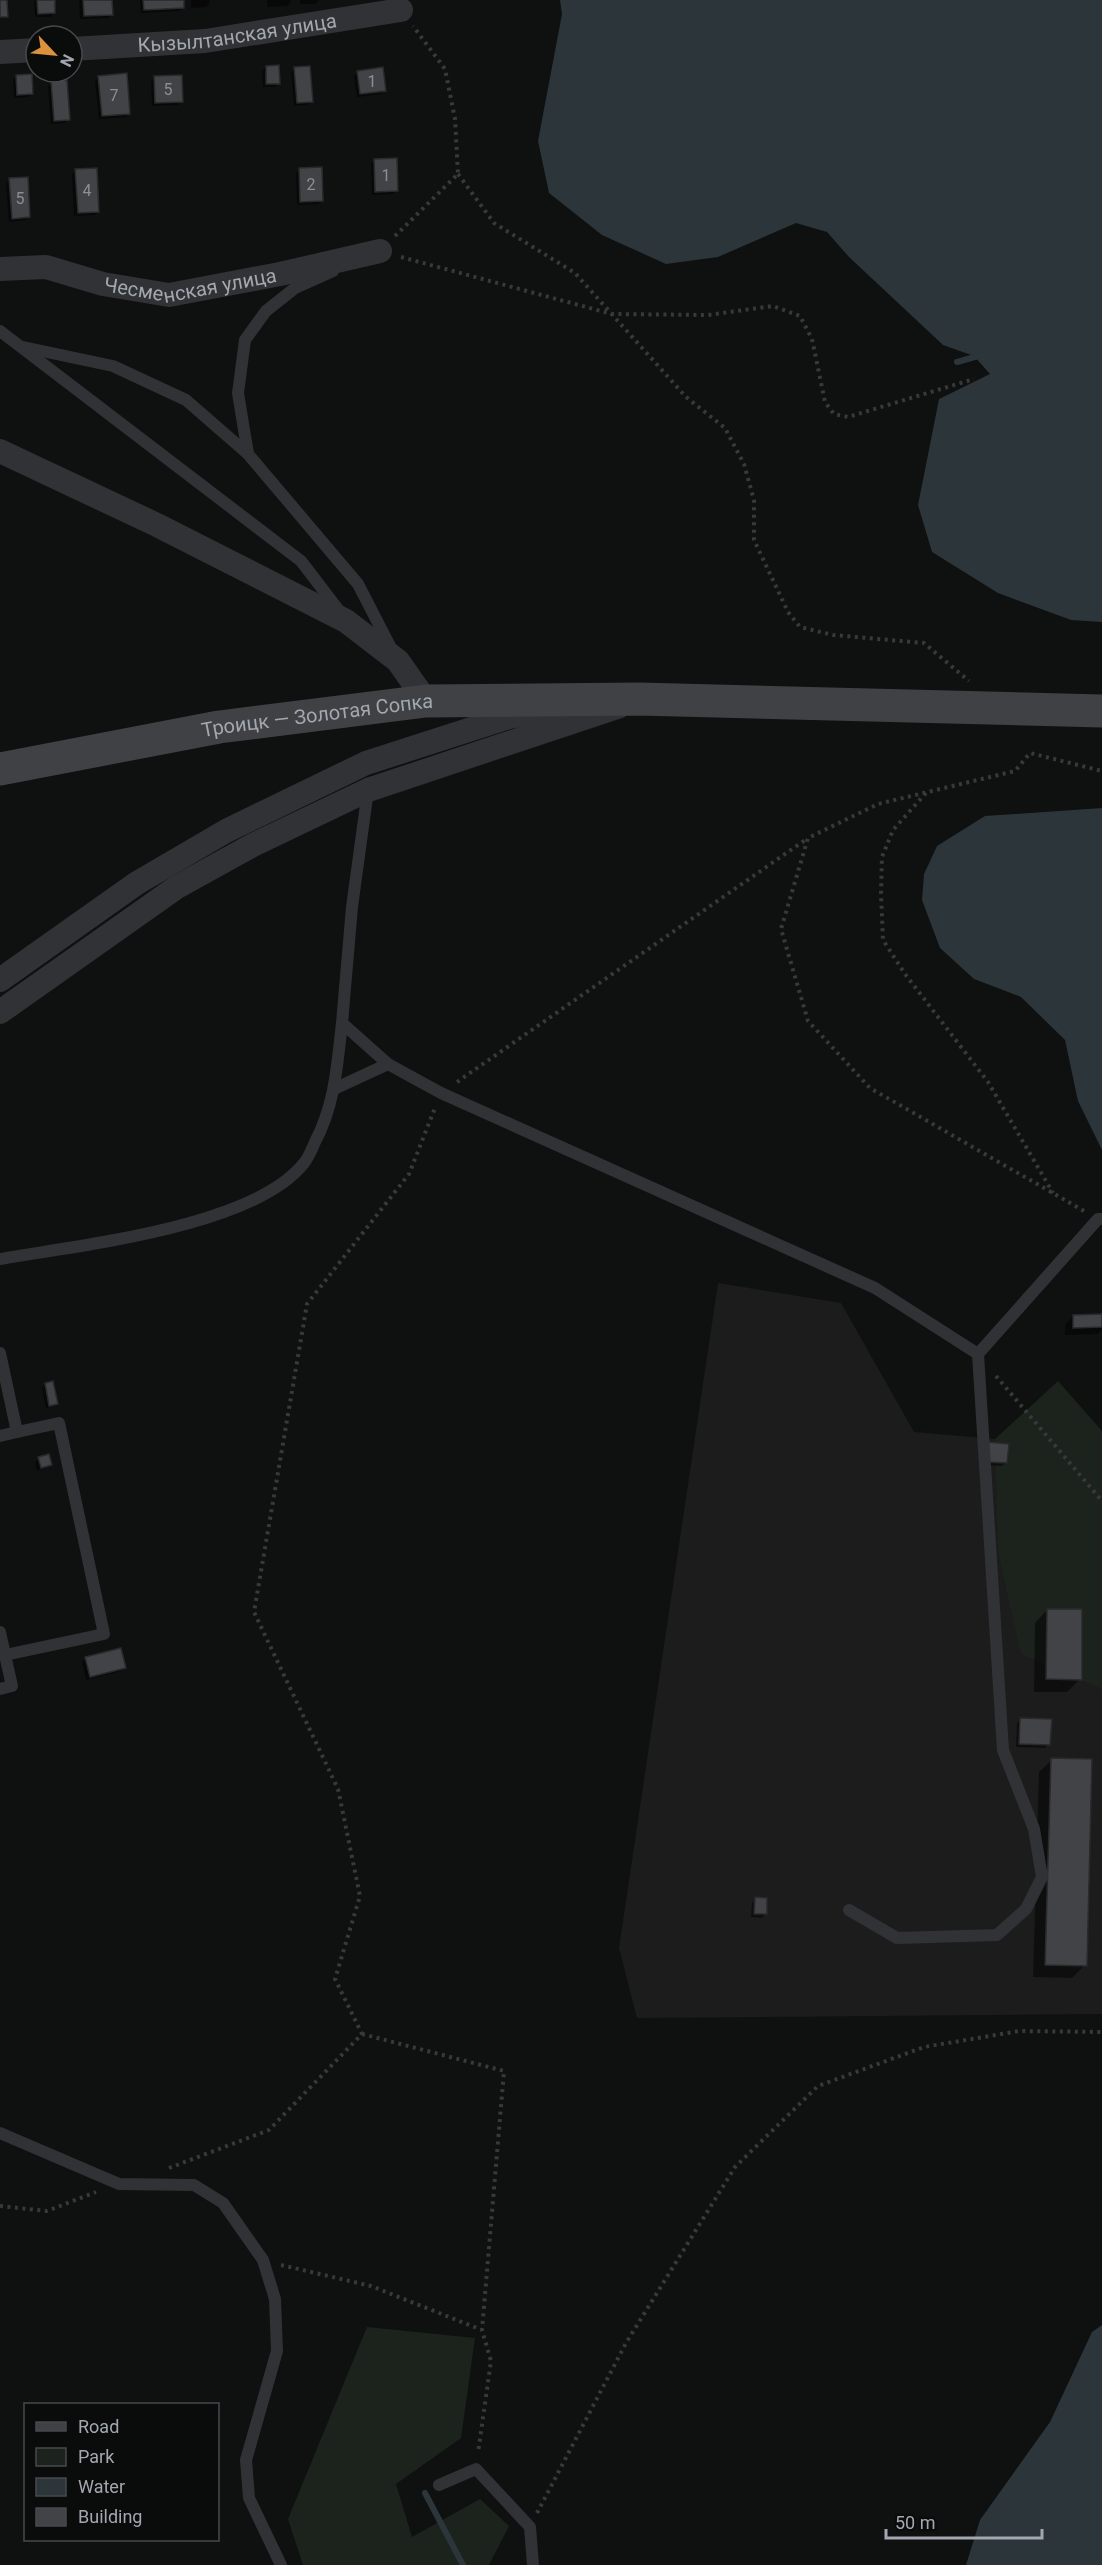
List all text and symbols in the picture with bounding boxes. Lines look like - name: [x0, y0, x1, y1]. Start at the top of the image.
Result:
- street label: Кызылтанская улица: [137, 8, 338, 57]
- north arrow: [24, 24, 84, 84]
- text: N: [56, 51, 78, 70]
- house number: 1: [368, 72, 377, 91]
- house number: 5: [164, 80, 173, 99]
- house number: 7: [110, 86, 119, 105]
- house number: 1: [382, 166, 391, 185]
- house number: 2: [307, 175, 316, 194]
- house number: 4: [83, 181, 92, 200]
- house number: 5: [16, 189, 25, 208]
- street label: Чесменская улица: [102, 263, 278, 308]
- street label: Троицк — Золотая Сопка: [199, 689, 433, 742]
- legend: [24, 2403, 219, 2541]
- text: Road: [78, 2416, 119, 2437]
- text: Park: [78, 2446, 115, 2467]
- text: Water: [78, 2476, 125, 2497]
- scale bar: [886, 2502, 1042, 2540]
- text: Building: [78, 2506, 142, 2527]
- text: 50 m: [895, 2512, 935, 2533]

